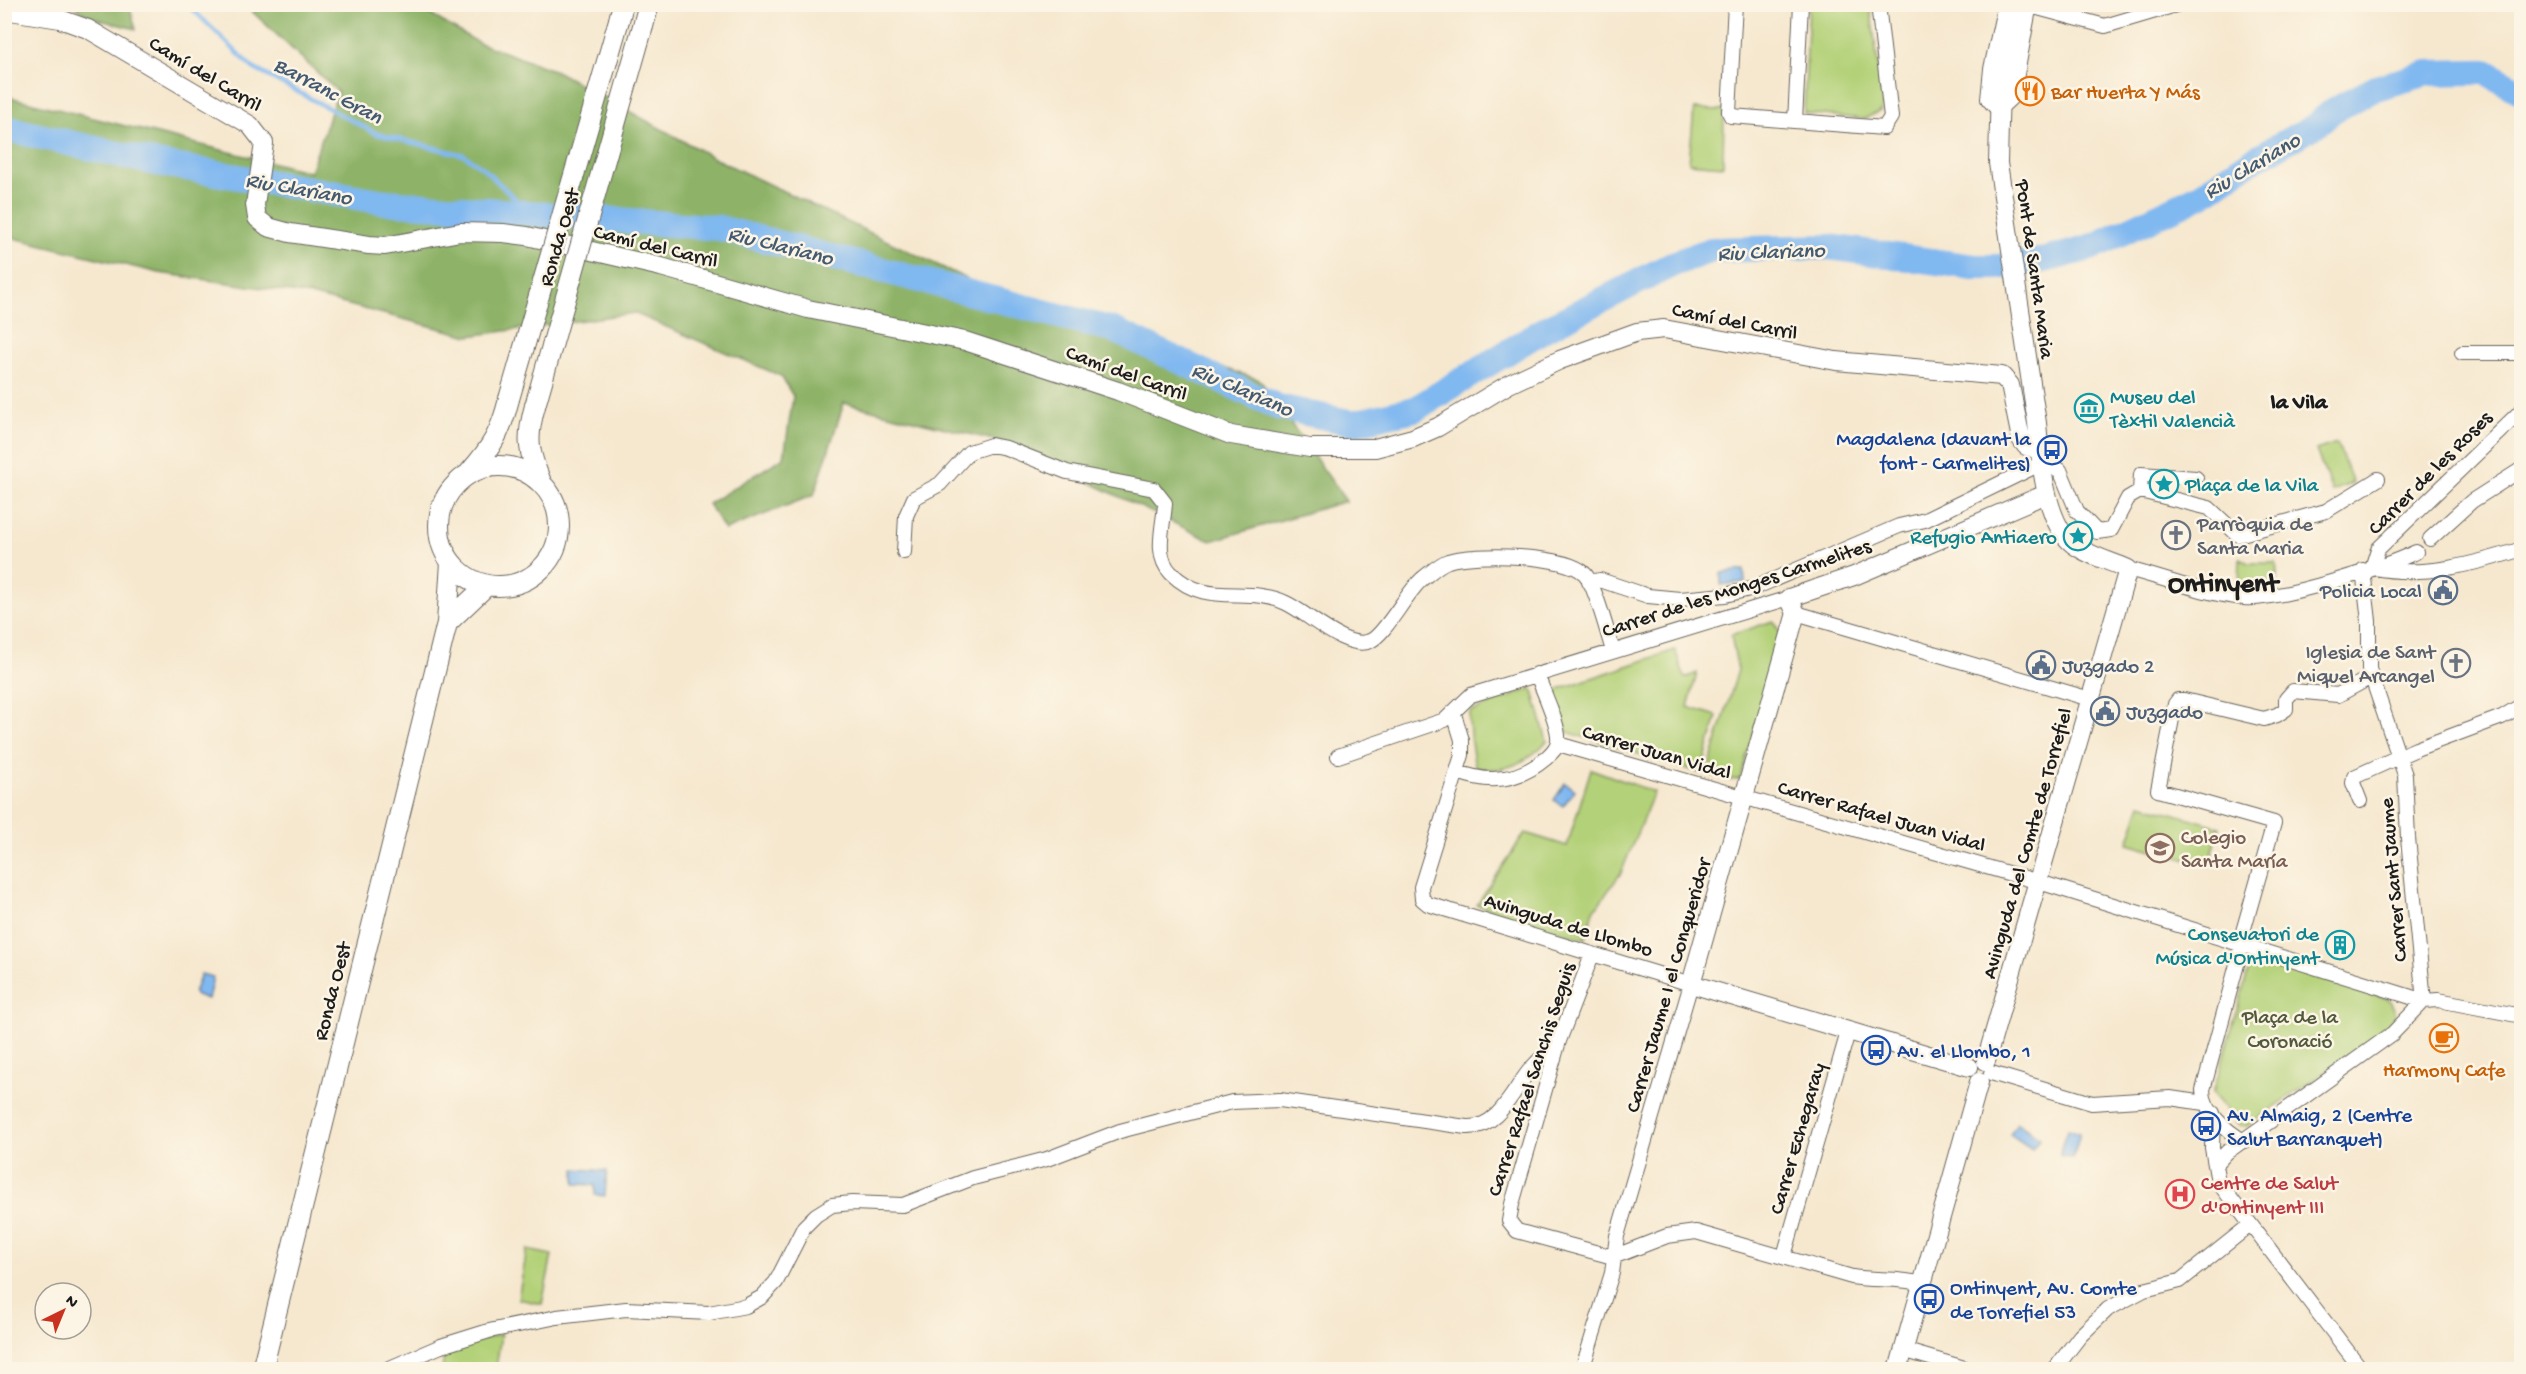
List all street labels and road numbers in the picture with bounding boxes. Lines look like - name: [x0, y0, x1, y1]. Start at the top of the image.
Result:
- street label: Camí del Carril: [143, 33, 265, 120]
- street label: Pont de Santa Maria: [2007, 177, 2058, 362]
- street label: Ronda Oest: [535, 184, 588, 290]
- street label: Camí del Carril: [590, 221, 720, 276]
- street label: Camí del Carril: [1669, 299, 1799, 348]
- street label: Camí del Carril: [1062, 342, 1190, 409]
- street label: Carrer de les Roses: [2364, 406, 2500, 542]
- street label: Carrer de les Monges Carmelites: [1600, 535, 1876, 646]
- street label: Avinguda del Comte de Torrefiel: [1979, 706, 2080, 982]
- street label: Carrer Juan Vidal: [1579, 721, 1733, 788]
- street label: Carrer Rafael Juan Vidal: [1774, 777, 1988, 860]
- street label: Carrer Sant Jaume: [2376, 796, 2415, 963]
- street label: Carrer Jaume I el Conqueridor: [1622, 855, 1719, 1116]
- street label: Avinguda de Llombo: [1481, 890, 1655, 965]
- street label: Ronda Oest: [310, 938, 359, 1044]
- street label: Carrer Rafael Sanchis Seguis: [1484, 959, 1583, 1200]
- street label: Carrer Echegaray: [1766, 1060, 1833, 1218]

